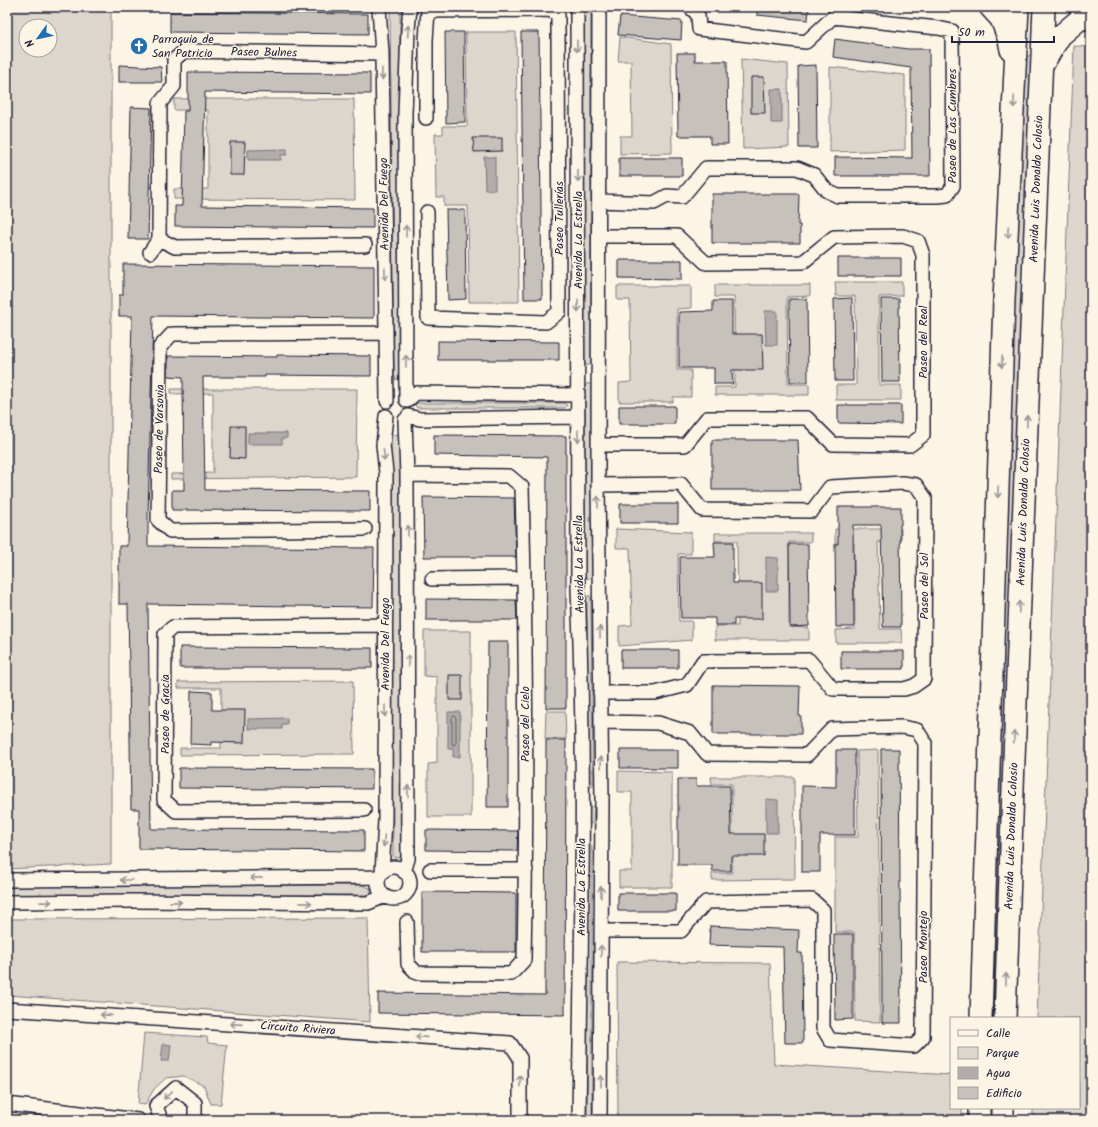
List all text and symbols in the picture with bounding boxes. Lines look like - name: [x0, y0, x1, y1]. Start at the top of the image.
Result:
- north arrow: [18, 18, 58, 58]
- scale bar: [952, 18, 1054, 44]
- text: 50 m: [958, 23, 985, 42]
- one-way arrow: [404, 25, 411, 38]
- place label: Parroquia de San Patricio: [152, 30, 214, 63]
- text: N: [21, 35, 40, 51]
- church icon: Parroquia de San Patricio: [129, 36, 149, 56]
- one-way arrow: [573, 39, 581, 52]
- street label: Paseo Bulnes: [231, 42, 297, 63]
- one-way arrow: [378, 67, 386, 80]
- street label: Paseo de Las Cumbres: [943, 69, 962, 183]
- one-way arrow: [1010, 95, 1017, 108]
- street label: Avenida Luis Donaldo Colosio: [1024, 115, 1049, 263]
- street label: Avenida Del Fuego: [374, 157, 395, 251]
- one-way arrow: [574, 169, 582, 182]
- street label: Paseo Tullerías: [550, 181, 569, 255]
- street label: Avenida La Estrella: [569, 191, 588, 289]
- one-way arrow: [402, 225, 410, 238]
- one-way arrow: [1004, 225, 1011, 238]
- one-way arrow: [381, 267, 389, 280]
- one-way arrow: [574, 299, 582, 312]
- street label: Paseo del Real: [914, 305, 933, 379]
- one-way arrow: [402, 355, 410, 368]
- one-way arrow: [998, 355, 1006, 368]
- street label: Paseo de Varsovia: [149, 384, 170, 474]
- one-way arrow: [1023, 415, 1031, 428]
- one-way arrow: [574, 429, 582, 442]
- street label: Avenida Luis Donaldo Colosio: [1011, 438, 1036, 586]
- one-way arrow: [380, 448, 388, 461]
- one-way arrow: [994, 485, 1001, 498]
- one-way arrow: [595, 496, 602, 509]
- street label: Avenida La Estrella: [569, 514, 590, 613]
- one-way arrow: [404, 525, 412, 538]
- street label: Paseo del Sol: [915, 553, 934, 619]
- street label: Avenida Del Fuego: [376, 598, 395, 690]
- one-way arrow: [1016, 601, 1023, 614]
- one-way arrow: [596, 626, 604, 639]
- one-way arrow: [404, 655, 412, 668]
- street label: Paseo de Gracia: [156, 674, 175, 754]
- street label: Paseo del Cielo: [516, 686, 535, 762]
- one-way arrow: [381, 704, 389, 717]
- one-way arrow: [1011, 731, 1018, 744]
- one-way arrow: [597, 756, 605, 769]
- street label: Avenida Luis Donaldo Colosio: [999, 762, 1024, 910]
- one-way arrow: [404, 785, 412, 798]
- one-way arrow: [380, 834, 387, 847]
- street label: Avenida La Estrella: [572, 838, 591, 936]
- one-way arrow: [250, 874, 263, 882]
- one-way arrow: [120, 876, 133, 884]
- one-way arrow: [597, 886, 605, 899]
- one-way arrow: [39, 898, 52, 906]
- one-way arrow: [169, 898, 182, 905]
- one-way arrow: [299, 899, 312, 907]
- street label: Paseo Montejo: [914, 911, 933, 983]
- one-way arrow: [597, 945, 605, 958]
- one-way arrow: [1002, 973, 1009, 986]
- one-way arrow: [100, 1012, 113, 1019]
- street label: Circuito Riviera: [260, 1016, 337, 1041]
- legend: [950, 1017, 1080, 1109]
- one-way arrow: [230, 1021, 243, 1028]
- text: Calle: [986, 1024, 1011, 1043]
- one-way arrow: [415, 1033, 428, 1040]
- text: Parque: [986, 1044, 1020, 1063]
- text: Agua: [986, 1064, 1011, 1083]
- one-way arrow: [516, 1075, 524, 1088]
- one-way arrow: [597, 1075, 605, 1088]
- text: Edificio: [986, 1084, 1022, 1103]
- one-way arrow: [163, 1091, 173, 1100]

